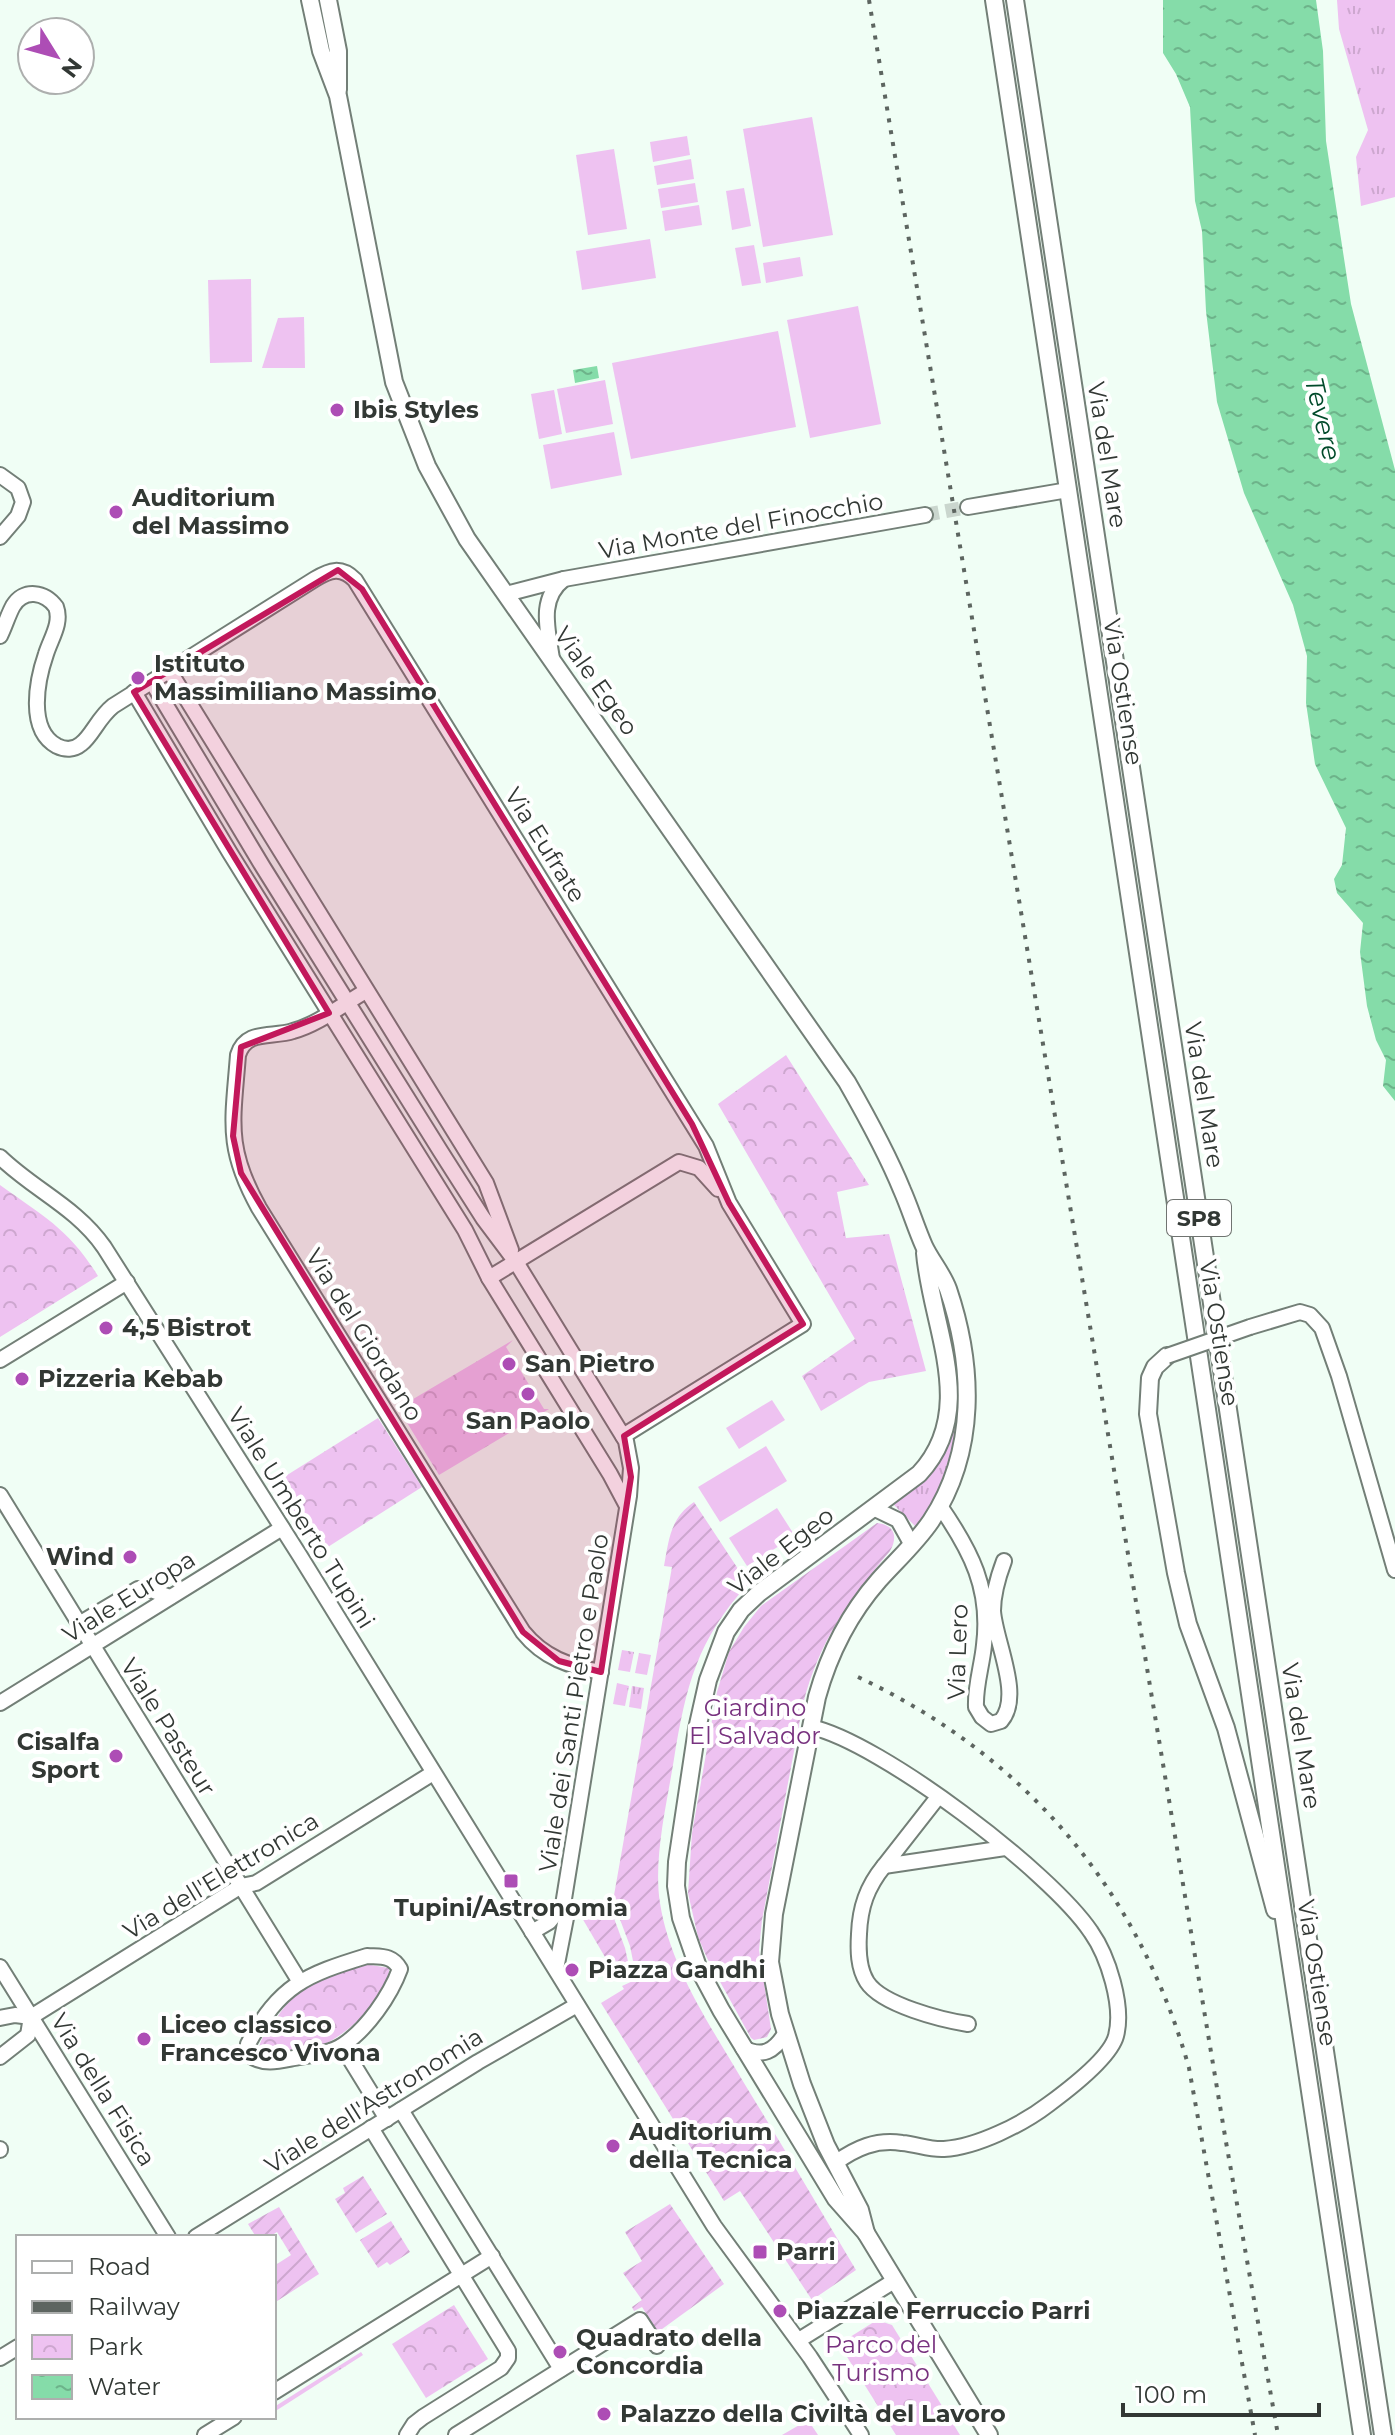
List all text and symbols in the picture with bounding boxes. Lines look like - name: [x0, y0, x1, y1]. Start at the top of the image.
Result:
- north arrow: [16, 16, 96, 96]
- text: N: [55, 53, 88, 83]
- water label: Tevere: [1298, 374, 1348, 464]
- street label: Via del Mare: [1082, 380, 1133, 530]
- place label: Ibis Styles: [353, 395, 479, 424]
- marker: Ibis Styles: [328, 401, 346, 419]
- place label: Auditorium del Massimo: [131, 483, 289, 540]
- street label: Via Monte del Finocchio: [596, 486, 885, 565]
- marker: Auditorium del Massimo: [107, 503, 125, 521]
- street label: Via Ostiense: [1098, 616, 1149, 767]
- street label: Viale Egeo: [548, 621, 644, 741]
- place label: Istituto Massimiliano Massimo: [154, 649, 437, 706]
- marker: Istituto Massimiliano Massimo: [129, 669, 147, 687]
- street label: Via Eufrate: [499, 782, 592, 908]
- street label: Via del Mare: [1179, 1020, 1230, 1170]
- road number: SP8: [1167, 1200, 1231, 1236]
- street label: Via del Giordano: [300, 1243, 429, 1426]
- street label: Via Ostiense: [1194, 1257, 1245, 1408]
- place label: 4,5 Bistrot: [122, 1313, 252, 1342]
- marker: 4,5 Bistrot: [97, 1319, 115, 1337]
- place label: San Pietro: [525, 1349, 655, 1378]
- marker: San Pietro: [500, 1355, 518, 1373]
- place label: Pizzeria Kebab: [38, 1364, 223, 1393]
- marker: Pizzeria Kebab: [13, 1370, 31, 1388]
- marker: San Paolo: [519, 1385, 537, 1403]
- street label: Viale Umberto Tupini: [222, 1402, 381, 1634]
- place label: San Paolo: [466, 1406, 590, 1435]
- street label: Viale Egeo: [722, 1500, 839, 1601]
- street label: Viale dei Santi Pietro e Paolo: [532, 1532, 615, 1874]
- place label: Wind: [46, 1542, 114, 1571]
- street label: Viale Europa: [57, 1544, 200, 1649]
- marker: Wind: [121, 1548, 139, 1566]
- street label: Via Lero: [941, 1603, 974, 1700]
- street label: Viale Pasteur: [115, 1653, 222, 1801]
- street label: Via del Mare: [1276, 1661, 1327, 1811]
- park label: Giardino El Salvador: [689, 1693, 821, 1750]
- place label: Cisalfa Sport: [17, 1727, 101, 1784]
- marker: Cisalfa Sport: [107, 1747, 125, 1765]
- street label: Via dell'Elettronica: [118, 1806, 324, 1945]
- marker: Tupini/Astronomia: [502, 1872, 520, 1890]
- place label: Tupini/Astronomia: [394, 1893, 628, 1922]
- street label: Via Ostiense: [1292, 1897, 1343, 2048]
- place label: Piazza Gandhi: [588, 1955, 766, 1984]
- marker: Piazza Gandhi: [563, 1961, 581, 1979]
- street label: Via della Fisica: [45, 2008, 162, 2172]
- place label: Liceo classico Francesco Vivona: [160, 2010, 381, 2067]
- street label: Viale dell'Astronomia: [259, 2022, 488, 2180]
- marker: Liceo classico Francesco Vivona: [135, 2030, 153, 2048]
- place label: Auditorium della Tecnica: [628, 2117, 792, 2174]
- marker: Auditorium della Tecnica: [604, 2137, 622, 2155]
- legend: [16, 2235, 276, 2419]
- place label: Parri: [776, 2237, 836, 2266]
- marker: Parri: [751, 2243, 769, 2261]
- text: Road: [88, 2252, 151, 2281]
- text: Railway: [88, 2292, 180, 2321]
- place label: Piazzale Ferruccio Parri: [796, 2296, 1090, 2325]
- marker: Piazzale Ferruccio Parri: [771, 2302, 789, 2320]
- place label: Quadrato della Concordia: [576, 2323, 762, 2380]
- park label: Parco del Turismo: [825, 2330, 937, 2387]
- text: Park: [88, 2332, 143, 2361]
- marker: Quadrato della Concordia: [551, 2343, 569, 2361]
- scale bar: [1123, 2367, 1319, 2417]
- text: Water: [88, 2372, 161, 2401]
- text: 100 m: [1135, 2380, 1207, 2409]
- place label: Palazzo della Civiltà del Lavoro: [620, 2399, 1006, 2428]
- marker: Palazzo della Civiltà del Lavoro: [595, 2405, 613, 2423]

